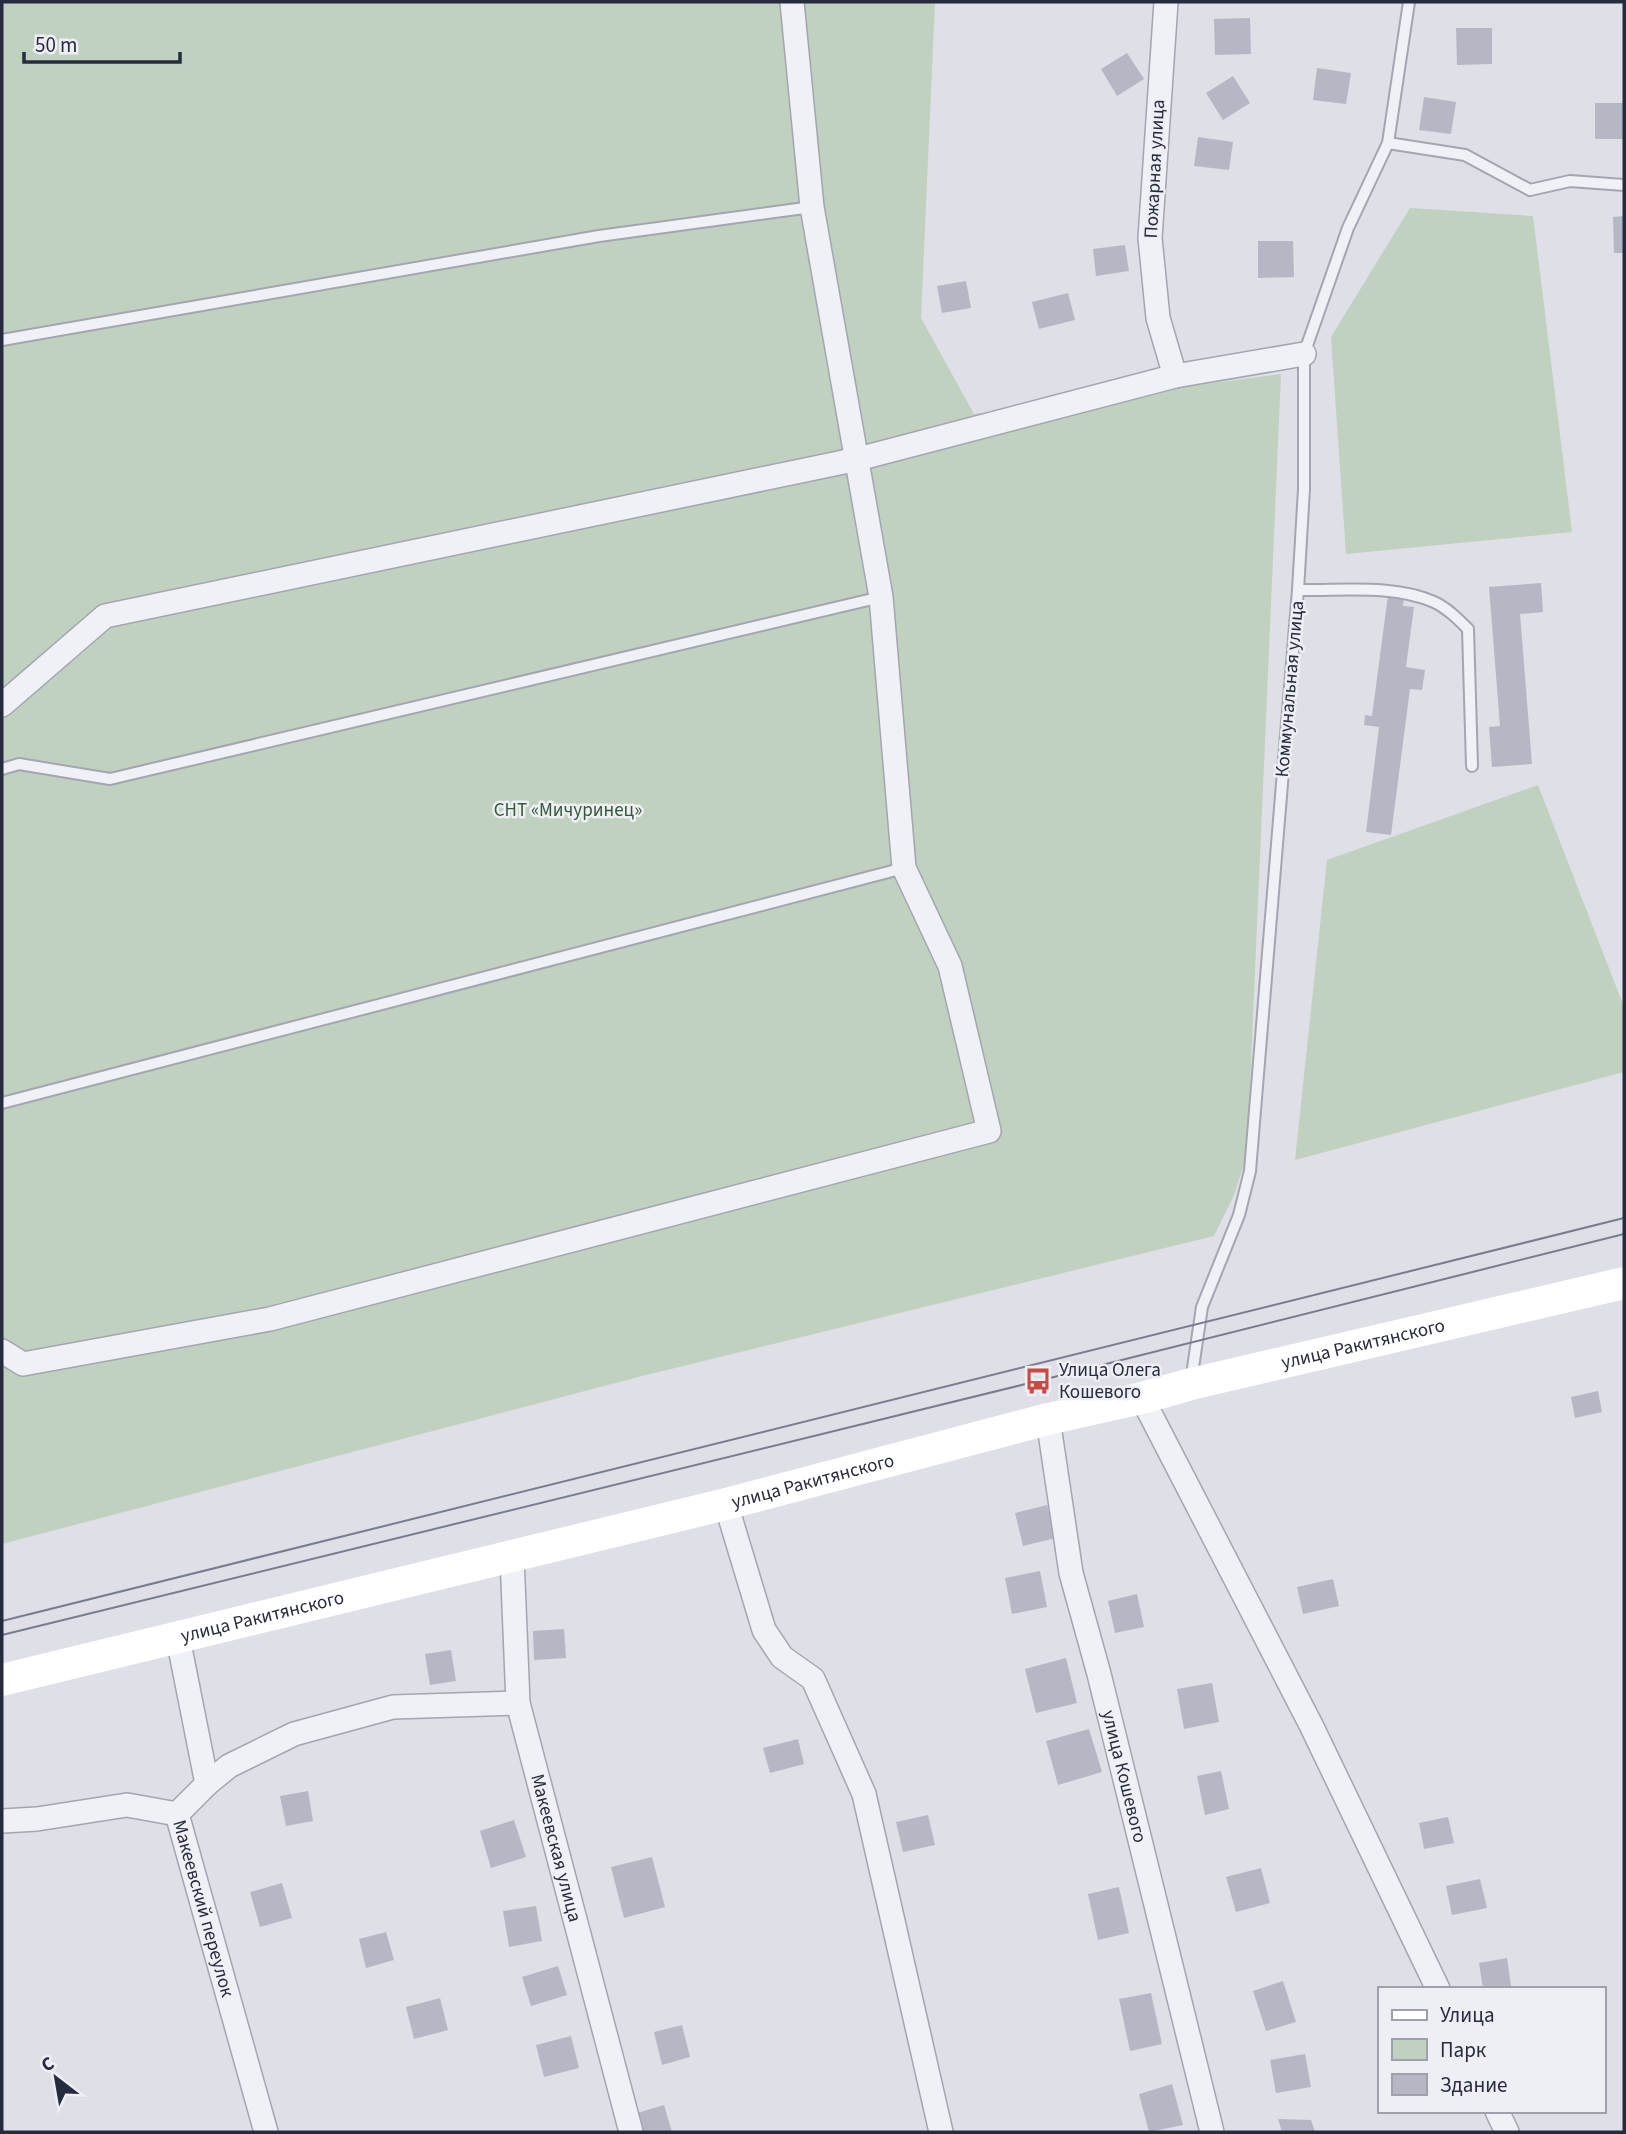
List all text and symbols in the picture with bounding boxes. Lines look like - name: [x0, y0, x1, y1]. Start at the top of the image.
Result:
- scale bar: [24, 21, 180, 65]
- text: 50 m: [35, 30, 77, 60]
- street label: Пожарная улица: [1138, 99, 1172, 239]
- street label: Коммунальная улица: [1269, 599, 1311, 779]
- park label: СНТ «Мичуринец»: [494, 797, 642, 824]
- street label: улица Ракитянского: [1278, 1312, 1448, 1376]
- place label: Улица Олега Кошевого: [1059, 1357, 1161, 1406]
- bus stop icon: Улица Олега Кошевого: [1023, 1366, 1053, 1396]
- street label: улица Ракитянского: [729, 1447, 897, 1515]
- street label: улица Ракитянского: [178, 1584, 347, 1650]
- street label: улица Кошевого: [1095, 1707, 1154, 1846]
- street label: Макеевская улица: [524, 1771, 589, 1925]
- street label: Макеевский переулок: [166, 1817, 241, 2001]
- legend: [1378, 1987, 1605, 2113]
- text: Улица: [1440, 2000, 1495, 2030]
- text: Парк: [1440, 2035, 1487, 2065]
- north arrow: [21, 2043, 91, 2113]
- text: С: [36, 2050, 60, 2079]
- text: Здание: [1440, 2070, 1508, 2100]

